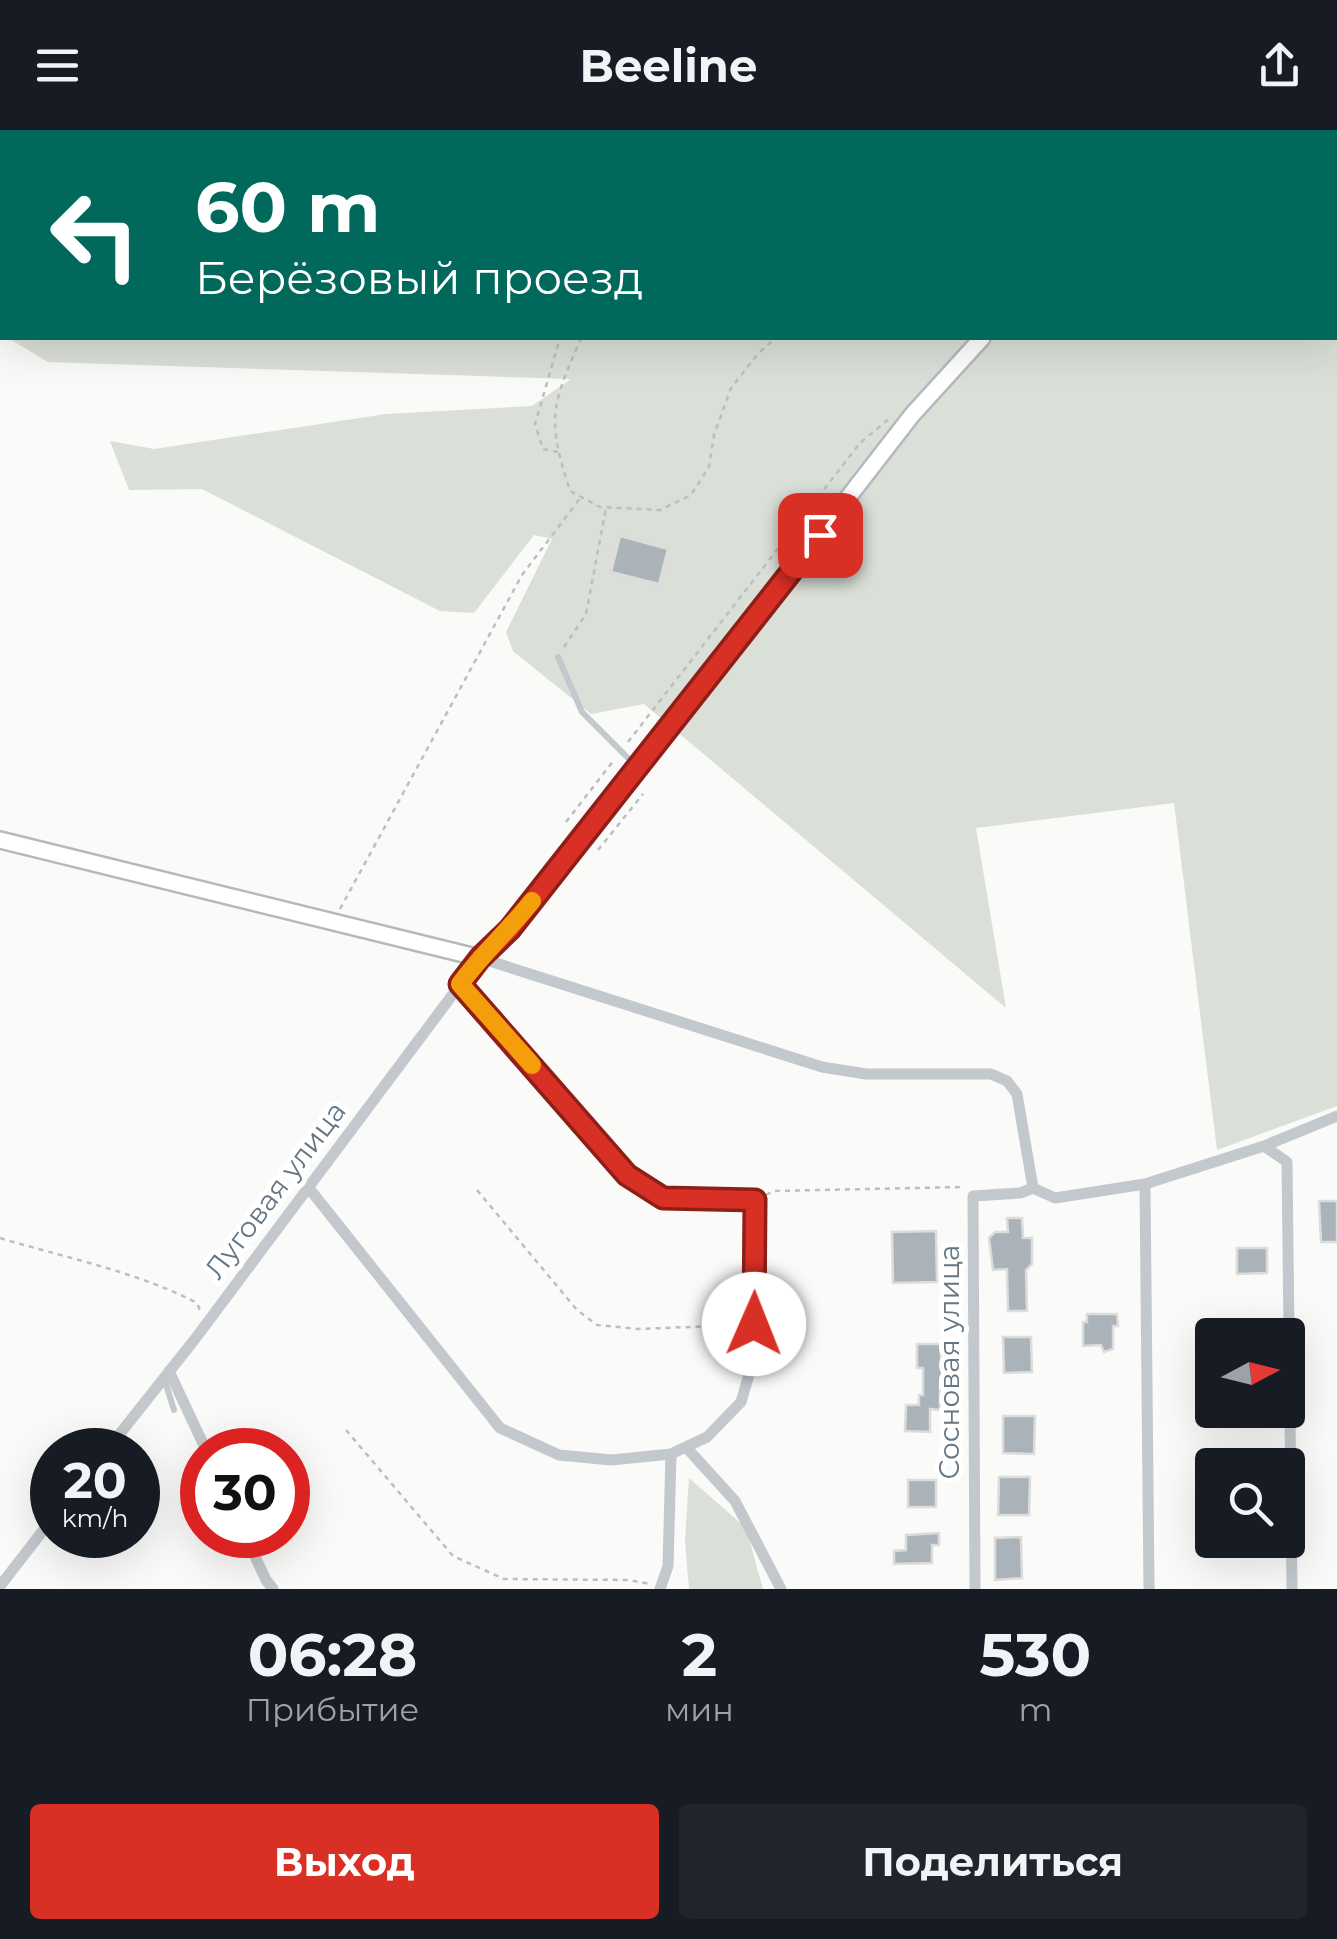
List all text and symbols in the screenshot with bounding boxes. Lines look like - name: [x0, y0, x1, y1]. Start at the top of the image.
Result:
- icon: menu: [30, 38, 85, 93]
- text: Beeline: [580, 38, 757, 93]
- icon: share: [1252, 38, 1307, 93]
- text: 60 m: [195, 164, 380, 250]
- icon: left: [30, 170, 160, 300]
- text: Берёзовый проезд: [195, 250, 643, 305]
- pin: [778, 493, 863, 578]
- icon: arrive: [793, 508, 848, 563]
- street label: Луговая улица: [197, 1095, 353, 1285]
- street label: Сосновая улица: [932, 1245, 966, 1479]
- position arrow: [702, 1272, 806, 1376]
- north arrow: [1195, 1318, 1305, 1428]
- map controls: [1195, 1318, 1305, 1558]
- speed limit sign: 30: [180, 1428, 310, 1558]
- button: search: [1195, 1448, 1305, 1558]
- text: 20: [63, 1450, 127, 1511]
- text: km/h: [62, 1503, 128, 1533]
- text: 06:28: [248, 1618, 417, 1691]
- text: 2: [682, 1618, 717, 1691]
- text: 530: [980, 1618, 1091, 1691]
- text: Прибытие: [246, 1690, 419, 1729]
- text: мин: [665, 1690, 734, 1729]
- text: m: [1018, 1690, 1052, 1729]
- button: Выход: [30, 1804, 659, 1919]
- button: Поделиться: [679, 1804, 1307, 1919]

